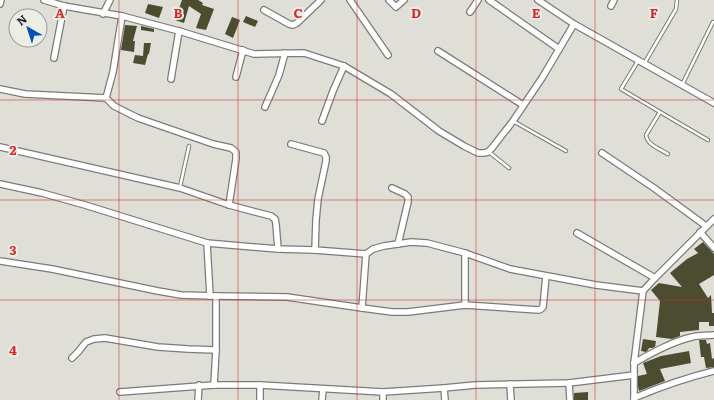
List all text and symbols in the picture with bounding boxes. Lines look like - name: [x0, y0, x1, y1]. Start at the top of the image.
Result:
- text: A: [55, 3, 65, 22]
- text: B: [174, 3, 183, 22]
- text: C: [293, 3, 303, 22]
- text: D: [411, 3, 421, 22]
- text: E: [532, 3, 541, 22]
- text: F: [650, 3, 658, 22]
- north arrow: [8, 8, 48, 48]
- text: N: [12, 10, 30, 29]
- text: 2: [10, 140, 17, 159]
- text: 3: [9, 240, 17, 259]
- text: 4: [9, 340, 17, 359]

